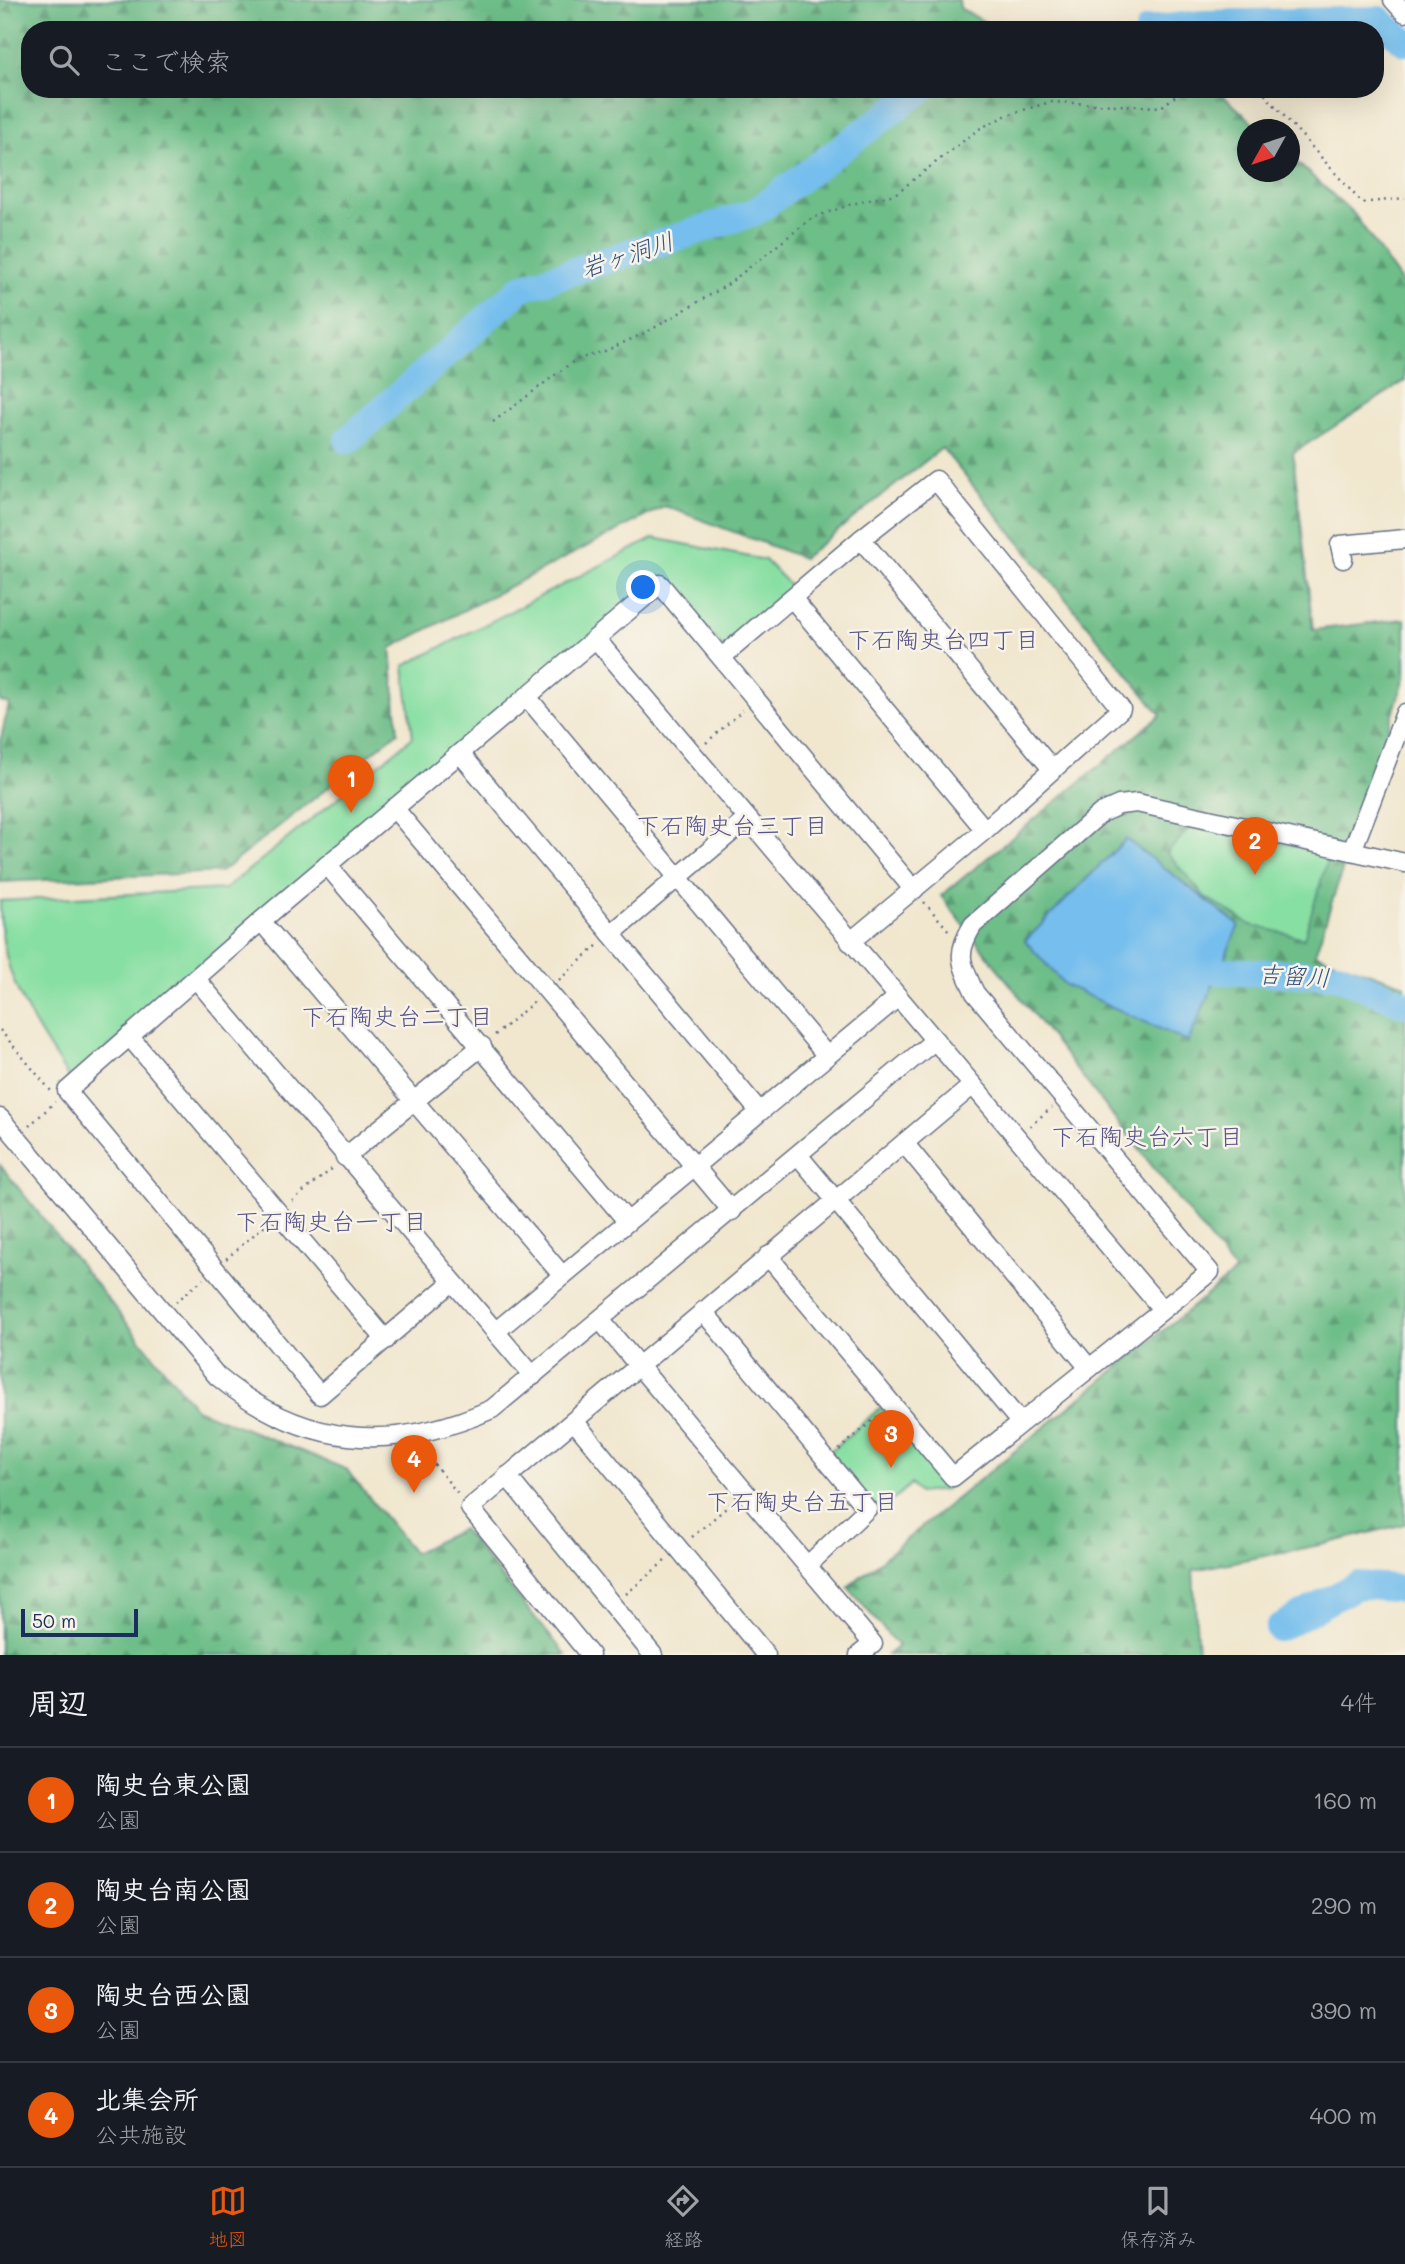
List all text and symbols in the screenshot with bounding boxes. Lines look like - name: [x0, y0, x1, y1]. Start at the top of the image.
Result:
- search box: [21, 21, 1384, 98]
- icon: search: [45, 41, 83, 79]
- text: ここで検索: [101, 44, 231, 78]
- north arrow: [1237, 119, 1300, 182]
- water label: 岩ヶ洞川: [577, 224, 677, 284]
- your location: [626, 570, 660, 604]
- district label: 下石陶史台四丁目: [847, 623, 1039, 654]
- pin: 1: [328, 755, 374, 813]
- district label: 下石陶史台三丁目: [636, 809, 828, 840]
- pin: 2: [1232, 817, 1278, 875]
- water label: 吉留川: [1257, 958, 1331, 992]
- district label: 下石陶史台二丁目: [301, 1000, 493, 1031]
- district label: 下石陶史台六丁目: [1051, 1120, 1243, 1151]
- district label: 下石陶史台一丁目: [235, 1205, 427, 1236]
- pin: 3: [868, 1410, 914, 1468]
- pin: 4: [391, 1435, 437, 1493]
- district label: 下石陶史台五丁目: [706, 1485, 898, 1516]
- scale bar: [21, 1606, 138, 1638]
- text: 50 m: [32, 1608, 76, 1633]
- text: 周辺: [28, 1682, 88, 1722]
- text: 4件: [1340, 1687, 1377, 1717]
- text: 陶史台東公園: [95, 1767, 251, 1801]
- text: 1: [46, 1785, 56, 1815]
- text: 160 m: [1313, 1785, 1377, 1815]
- text: 公園: [95, 1804, 141, 1834]
- text: 陶史台南公園: [95, 1872, 251, 1906]
- text: 2: [45, 1890, 57, 1920]
- text: 290 m: [1311, 1890, 1377, 1920]
- text: 公園: [95, 1909, 141, 1939]
- text: 陶史台西公園: [95, 1977, 251, 2011]
- text: 3: [44, 1995, 58, 2025]
- text: 390 m: [1310, 1995, 1377, 2025]
- text: 公園: [95, 2014, 141, 2044]
- text: 北集会所: [95, 2082, 199, 2116]
- text: 4: [44, 2100, 58, 2130]
- text: 400 m: [1309, 2100, 1377, 2130]
- text: 公共施設: [95, 2119, 187, 2149]
- tab: 地図: [209, 2182, 247, 2251]
- tab: 経路: [664, 2182, 702, 2251]
- tab: 保存済み: [1120, 2182, 1196, 2251]

